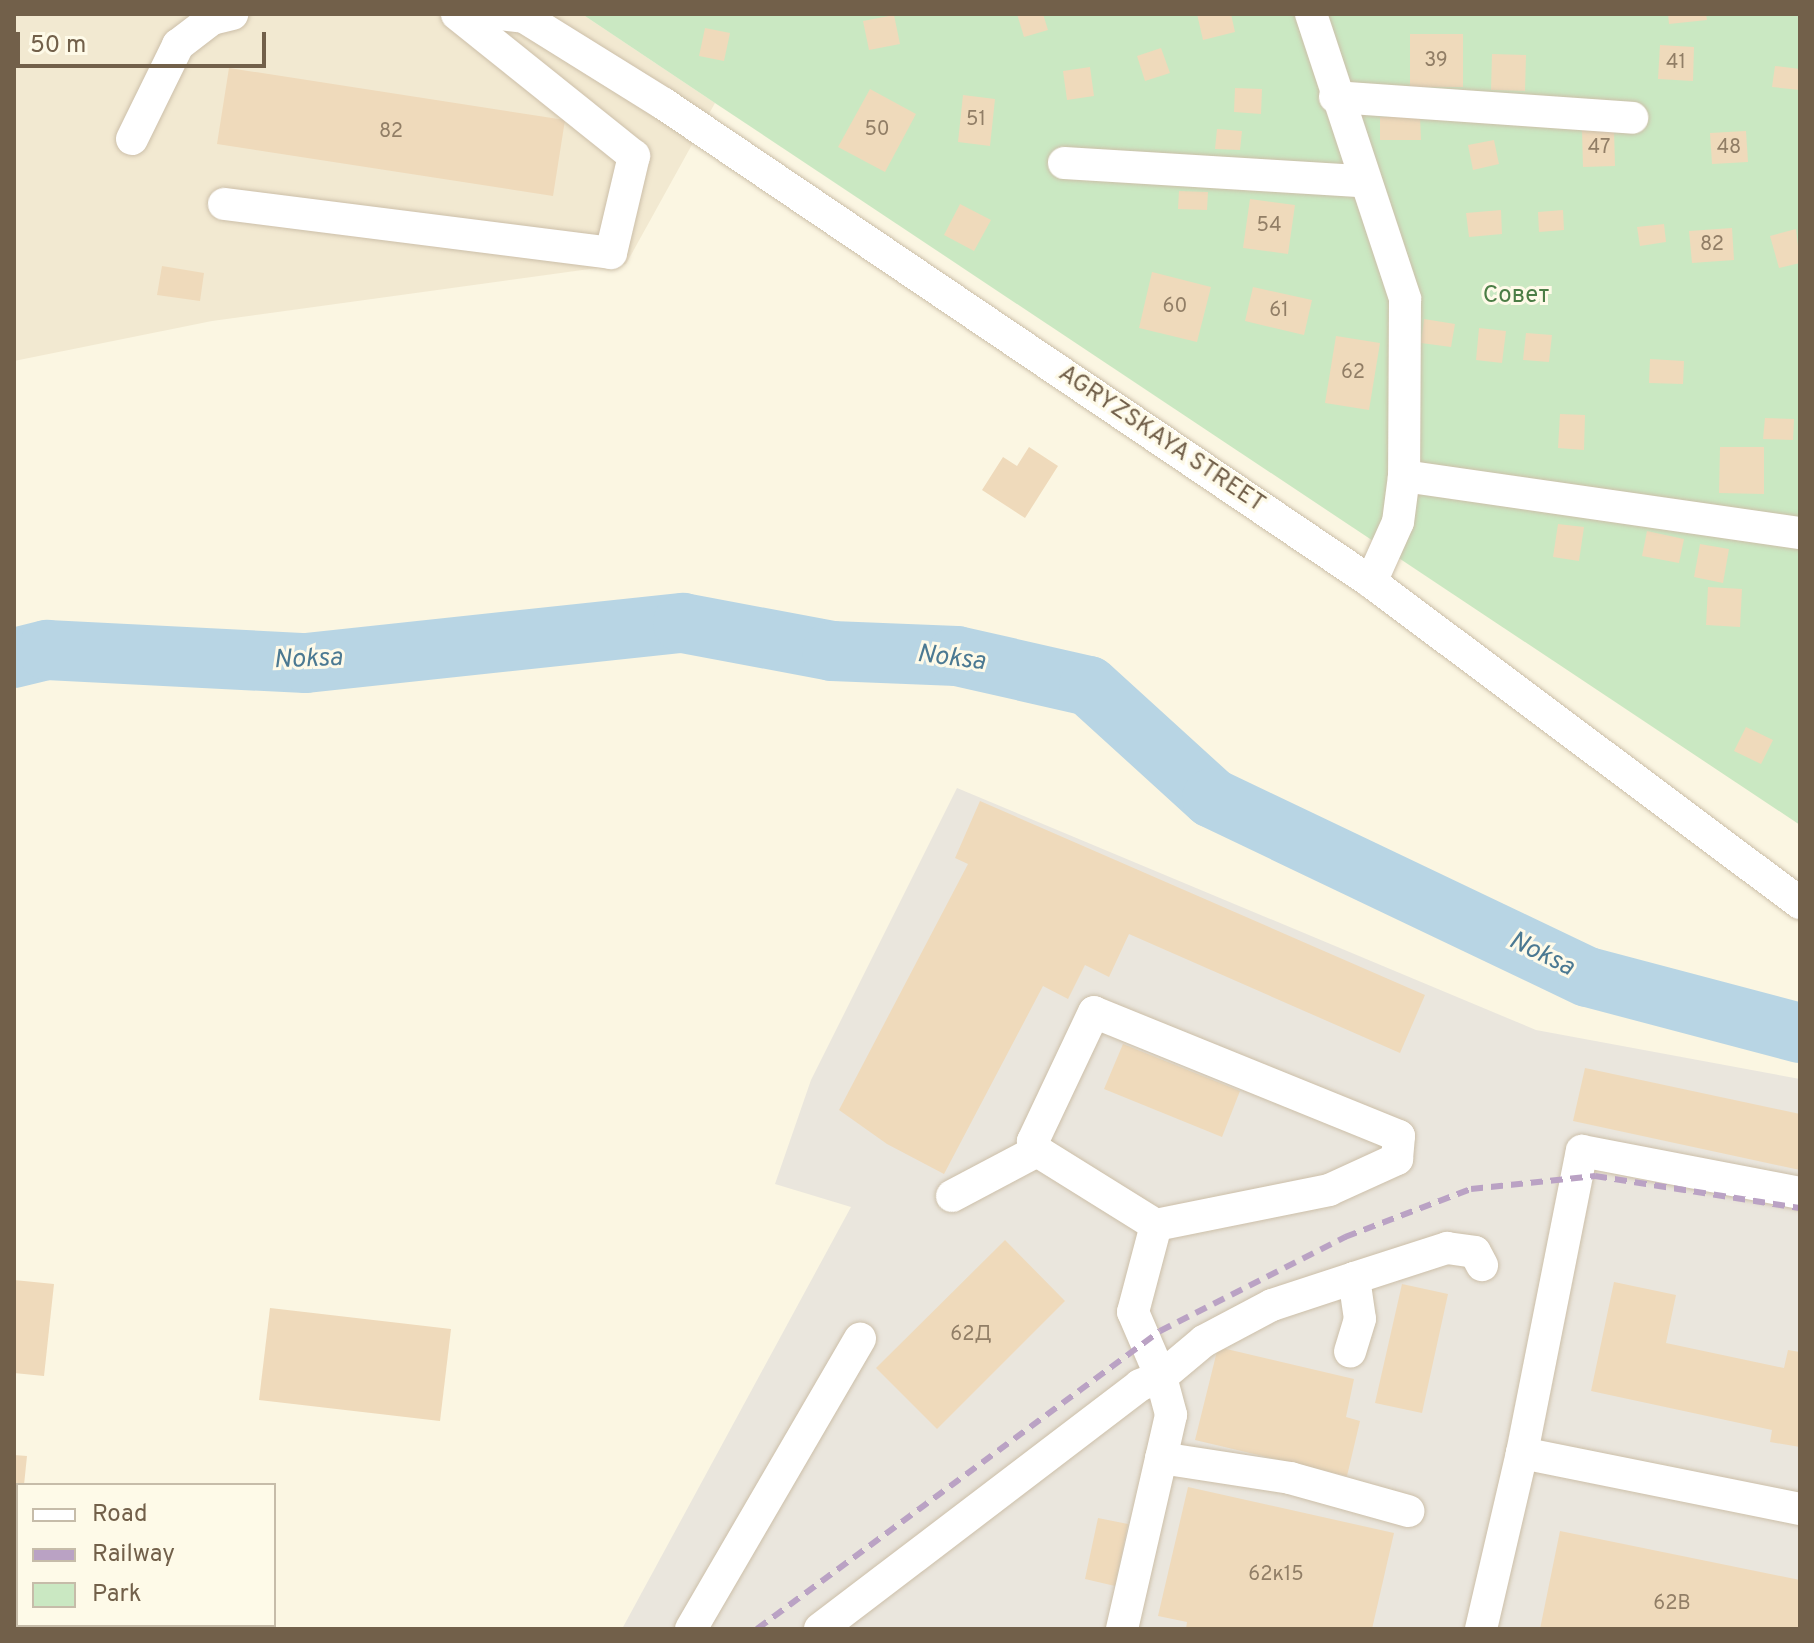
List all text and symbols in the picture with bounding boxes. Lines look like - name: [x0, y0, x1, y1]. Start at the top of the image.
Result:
- scale bar: [20, 16, 270, 66]
- text: 50 m: [30, 31, 86, 61]
- house number: 39: [1424, 49, 1448, 73]
- house number: 41: [1666, 51, 1686, 75]
- house number: 51: [966, 108, 986, 132]
- house number: 50: [864, 118, 890, 142]
- house number: 82: [379, 120, 403, 144]
- house number: 47: [1588, 136, 1610, 160]
- house number: 48: [1717, 136, 1741, 160]
- house number: 54: [1256, 214, 1282, 238]
- house number: 82: [1700, 233, 1724, 257]
- park label: Совет: [1483, 283, 1549, 311]
- house number: 60: [1163, 295, 1187, 319]
- house number: 61: [1269, 299, 1289, 323]
- street label: AGRYZSKAYA STREET: [1052, 360, 1270, 520]
- house number: 62: [1341, 361, 1365, 385]
- water label: Noksa: [915, 639, 987, 679]
- water label: Noksa: [273, 643, 343, 677]
- water label: Noksa: [1503, 926, 1579, 984]
- house number: 62Д: [950, 1323, 992, 1347]
- legend: [16, 1483, 276, 1627]
- text: Road: [92, 1500, 148, 1530]
- text: Railway: [92, 1540, 175, 1570]
- house number: 62к15: [1248, 1563, 1304, 1587]
- text: Park: [92, 1580, 142, 1610]
- house number: 62В: [1653, 1592, 1691, 1616]

